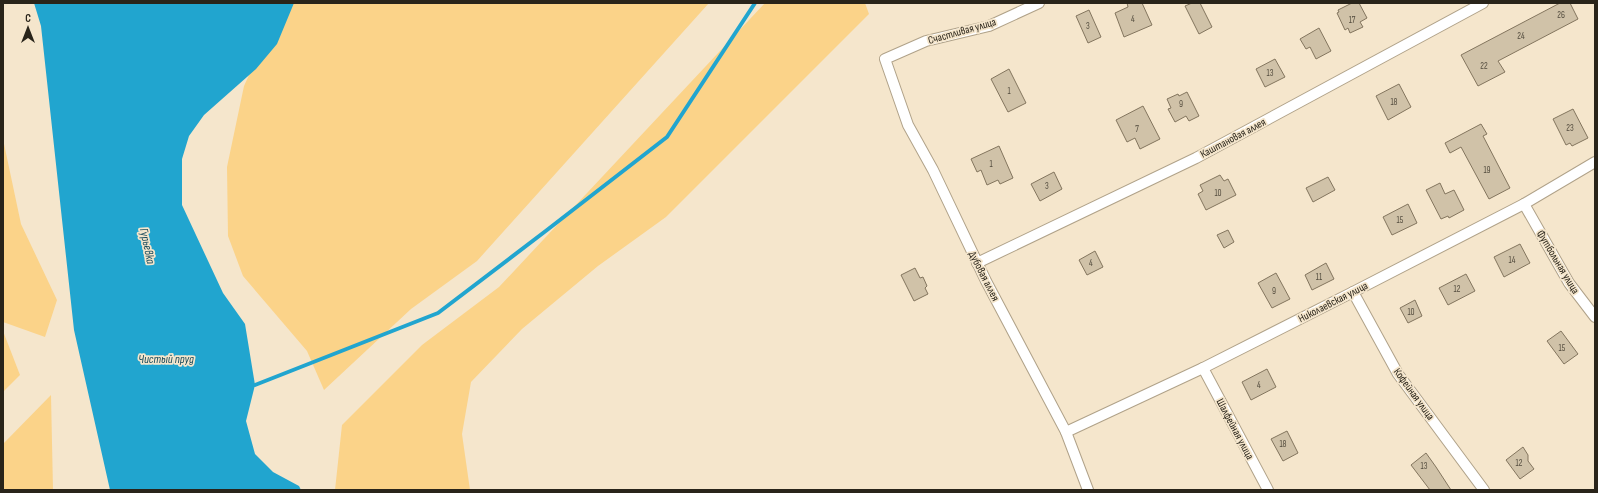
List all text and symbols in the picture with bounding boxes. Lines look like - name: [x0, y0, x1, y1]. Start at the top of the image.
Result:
- north arrow: [8, 8, 48, 48]
- house number: 26: [1557, 10, 1565, 21]
- text: С: [25, 12, 31, 25]
- house number: 4: [1131, 14, 1135, 25]
- street label: Счастливая улица: [927, 15, 997, 47]
- house number: 17: [1349, 15, 1356, 26]
- house number: 3: [1086, 21, 1090, 32]
- house number: 24: [1517, 31, 1525, 42]
- house number: 22: [1480, 61, 1488, 72]
- house number: 13: [1267, 68, 1274, 79]
- house number: 1: [1007, 86, 1011, 97]
- house number: 18: [1390, 97, 1398, 108]
- house number: 9: [1179, 99, 1183, 110]
- street label: Каштановая аллея: [1198, 115, 1268, 161]
- house number: 23: [1566, 123, 1574, 134]
- house number: 7: [1135, 124, 1139, 135]
- house number: 1: [989, 159, 993, 170]
- house number: 19: [1483, 165, 1491, 176]
- house number: 3: [1045, 181, 1049, 192]
- house number: 10: [1214, 188, 1222, 199]
- house number: 15: [1397, 215, 1404, 226]
- water label: Гурьевка: [136, 227, 158, 265]
- street label: Футбольная улица: [1534, 228, 1582, 296]
- street label: Дубовая аллея: [966, 249, 1002, 303]
- house number: 14: [1509, 255, 1516, 266]
- house number: 4: [1089, 258, 1093, 269]
- house number: 11: [1316, 272, 1323, 283]
- street label: Николаевская улица: [1296, 279, 1370, 325]
- house number: 12: [1454, 284, 1461, 295]
- house number: 9: [1272, 286, 1276, 297]
- house number: 10: [1407, 307, 1415, 318]
- house number: 15: [1559, 343, 1566, 354]
- water label: Чистый пруд: [138, 352, 194, 367]
- street label: Кофейная улица: [1391, 366, 1437, 422]
- house number: 4: [1257, 380, 1261, 391]
- street label: Шалфейная улица: [1214, 396, 1256, 462]
- house number: 18: [1279, 439, 1287, 450]
- house number: 12: [1516, 458, 1523, 469]
- house number: 13: [1421, 461, 1428, 472]

